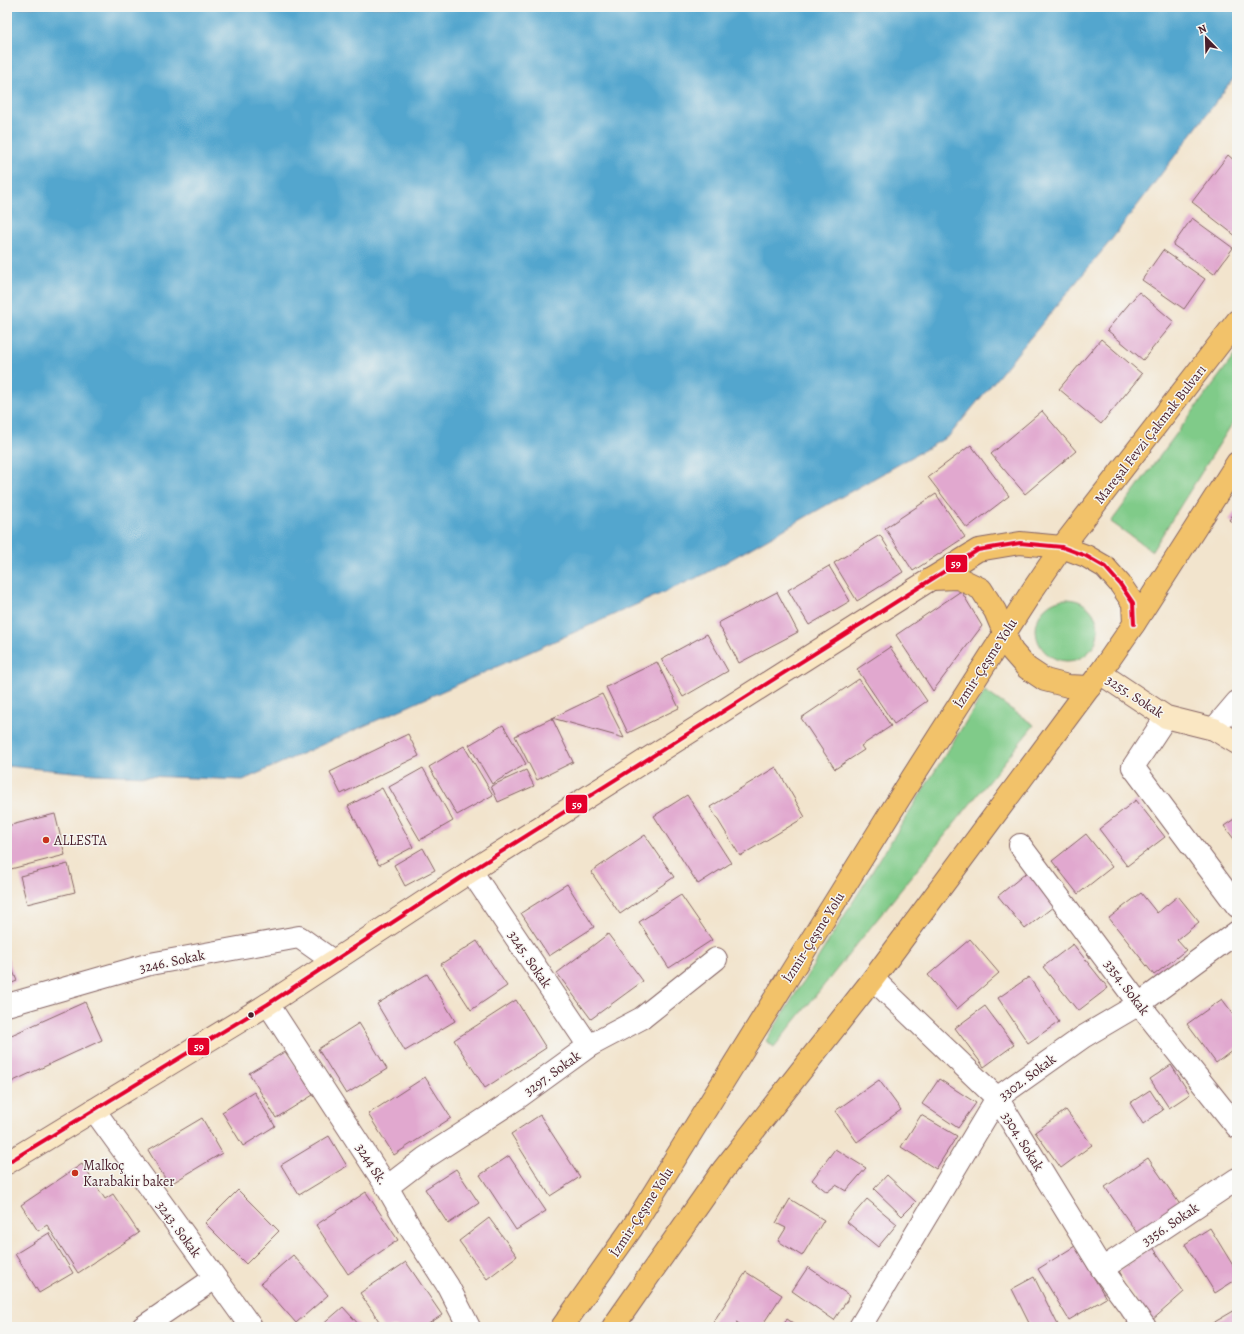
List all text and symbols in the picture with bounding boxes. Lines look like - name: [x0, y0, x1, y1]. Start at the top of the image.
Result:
- north arrow: [1186, 18, 1226, 58]
- text: N: [1196, 21, 1209, 38]
- street label: Mareşal Fevzi Çakmak Bulvarı: [1090, 361, 1211, 508]
- line badge: 59: [945, 554, 968, 573]
- text: 59: [951, 556, 961, 571]
- street label: İzmir-Çeşme Yolu: [949, 614, 1022, 712]
- street label: 3255. Sokak: [1102, 671, 1167, 722]
- line badge: 59: [565, 794, 588, 814]
- text: 59: [572, 797, 582, 812]
- place label: ALLESTA: [53, 831, 108, 850]
- marker: ALLESTA: [41, 835, 51, 845]
- street label: İzmir-Çeşme Yolu: [778, 888, 849, 986]
- street label: 3245. Sokak: [503, 927, 556, 992]
- street label: 3246. Sokak: [138, 945, 207, 978]
- street label: 3354. Sokak: [1099, 956, 1154, 1019]
- unlabelled marker: [246, 1010, 256, 1020]
- line badge: 59: [187, 1037, 210, 1056]
- text: 59: [194, 1039, 204, 1054]
- street label: 3297. Sokak: [520, 1046, 585, 1100]
- street label: 3302. Sokak: [995, 1050, 1060, 1105]
- street label: 3304. Sokak: [997, 1108, 1048, 1175]
- street label: 3244 Sk.: [351, 1140, 392, 1189]
- place label: Malkoç Karabakir baker: [83, 1156, 175, 1191]
- street label: İzmir-Çeşme Yolu: [605, 1163, 678, 1261]
- marker: Malkoç Karabakir baker: [70, 1168, 80, 1178]
- street label: 3243. Sokak: [152, 1197, 206, 1261]
- street label: 3356. Sokak: [1138, 1198, 1203, 1251]

